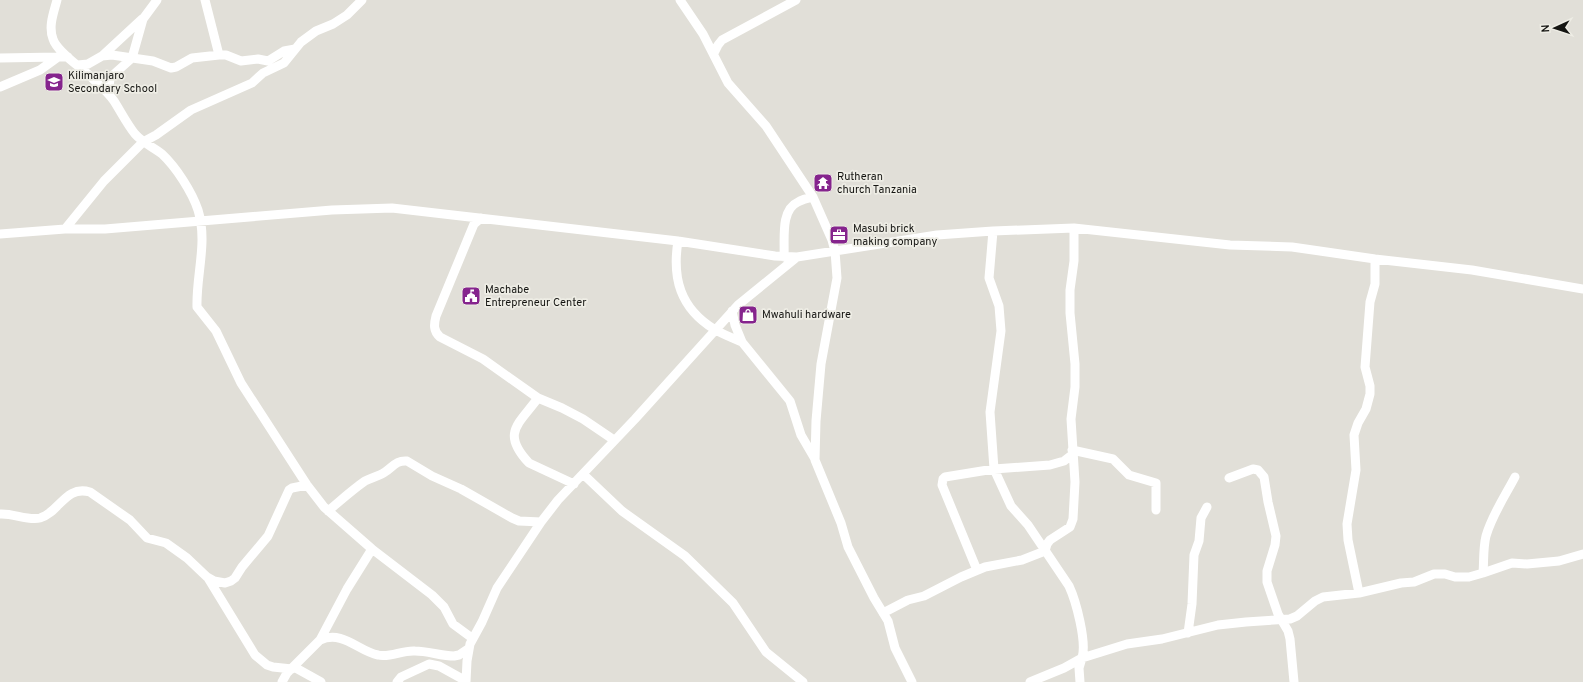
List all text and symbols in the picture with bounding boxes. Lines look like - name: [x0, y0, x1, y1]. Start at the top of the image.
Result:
- north arrow: [1535, 8, 1575, 48]
- text: N: [1539, 24, 1553, 33]
- place label: Kilimanjaro Secondary School: [68, 69, 157, 96]
- school or university icon: Kilimanjaro Secondary School: [43, 71, 65, 93]
- place label: Rutheran church Tanzania: [837, 170, 917, 197]
- temple icon: Rutheran church Tanzania: [812, 172, 834, 194]
- place label: Masubi brick making company: [853, 222, 938, 249]
- office icon: Masubi brick making company: [828, 224, 850, 246]
- place label: Machabe Entrepreneur Center: [485, 283, 587, 310]
- public building icon: Machabe Entrepreneur Center: [460, 285, 482, 307]
- shop icon: Mwahuli hardware: [737, 304, 759, 326]
- place label: Mwahuli hardware: [762, 308, 851, 322]

